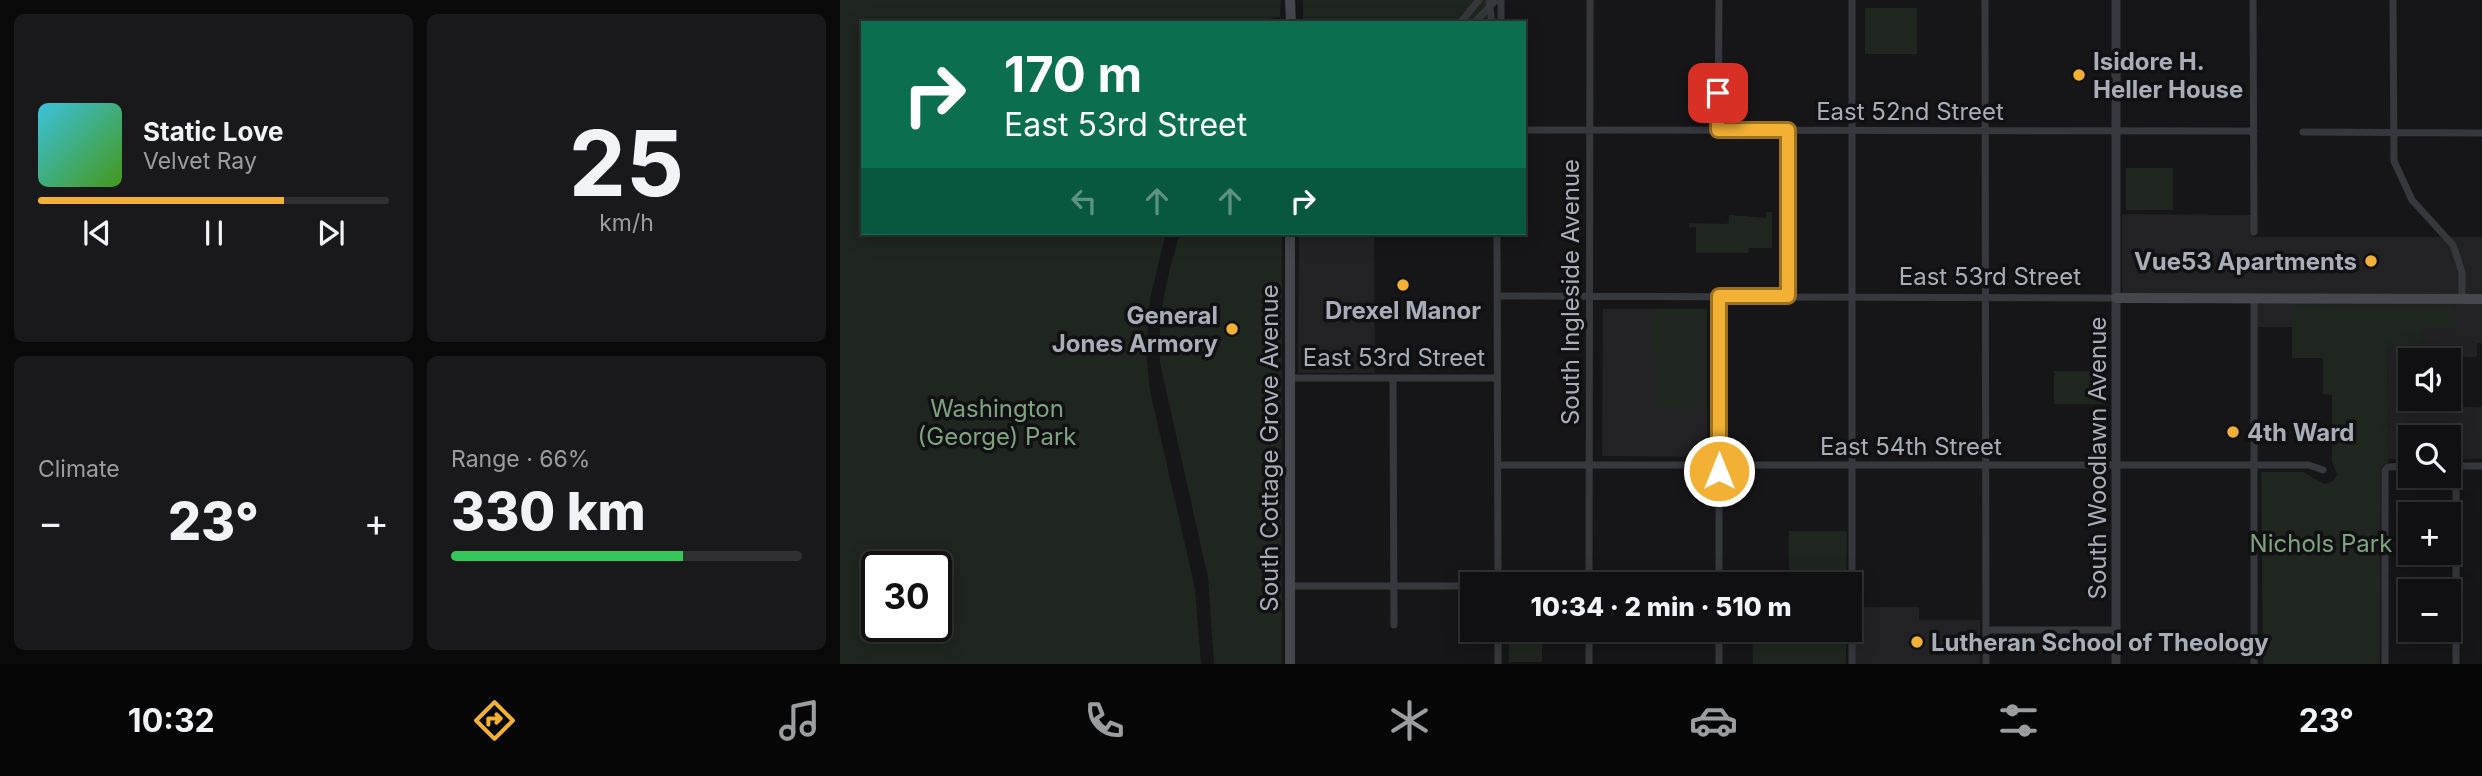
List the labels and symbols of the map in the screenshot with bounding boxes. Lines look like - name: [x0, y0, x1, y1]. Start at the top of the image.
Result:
- place label: Isidore H. Heller House: [2093, 47, 2243, 104]
- pin: [1688, 63, 1748, 123]
- marker: Isidore H. Heller House: [2071, 67, 2087, 83]
- street label: East 52nd Street: [1816, 97, 2004, 126]
- street label: South Ingleside Avenue: [1556, 159, 1585, 425]
- place label: Vue53 Apartments: [2134, 247, 2357, 276]
- marker: Vue53 Apartments: [2363, 253, 2379, 269]
- street label: East 53rd Street: [1899, 262, 2081, 291]
- marker: Drexel Manor: [1395, 277, 1411, 293]
- street label: South Cottage Grove Avenue: [1255, 284, 1284, 612]
- place label: Drexel Manor: [1325, 296, 1481, 325]
- place label: General Jones Armory: [1052, 301, 1219, 358]
- street label: South Woodlawn Avenue: [2083, 317, 2112, 599]
- marker: General Jones Armory: [1224, 321, 1240, 337]
- street label: East 53rd Street: [1303, 343, 1485, 372]
- park label: Washington (George) Park: [917, 394, 1077, 451]
- place label: 4th Ward: [2247, 418, 2354, 447]
- marker: 4th Ward: [2225, 424, 2241, 440]
- street label: East 54th Street: [1820, 432, 2002, 461]
- position arrow: [1682, 434, 1756, 508]
- park label: Nichols Park: [2250, 529, 2392, 558]
- speed limit sign: 30: [861, 551, 952, 642]
- place label: Lutheran School of Theology: [1931, 628, 2269, 657]
- marker: Lutheran School of Theology: [1909, 634, 1925, 650]

